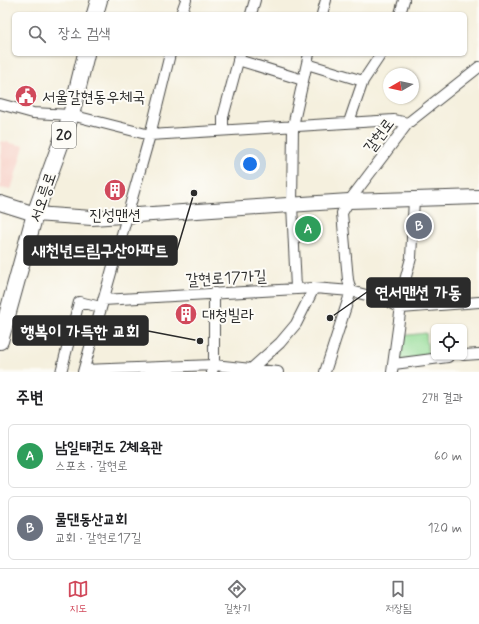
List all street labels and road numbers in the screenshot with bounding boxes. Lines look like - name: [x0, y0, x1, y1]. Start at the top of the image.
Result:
- street label: 갈현로: [359, 114, 399, 158]
- road number: 20: [52, 122, 76, 148]
- street label: 서오릉로: [25, 170, 62, 225]
- street label: 갈현로17가길: [185, 266, 267, 291]

